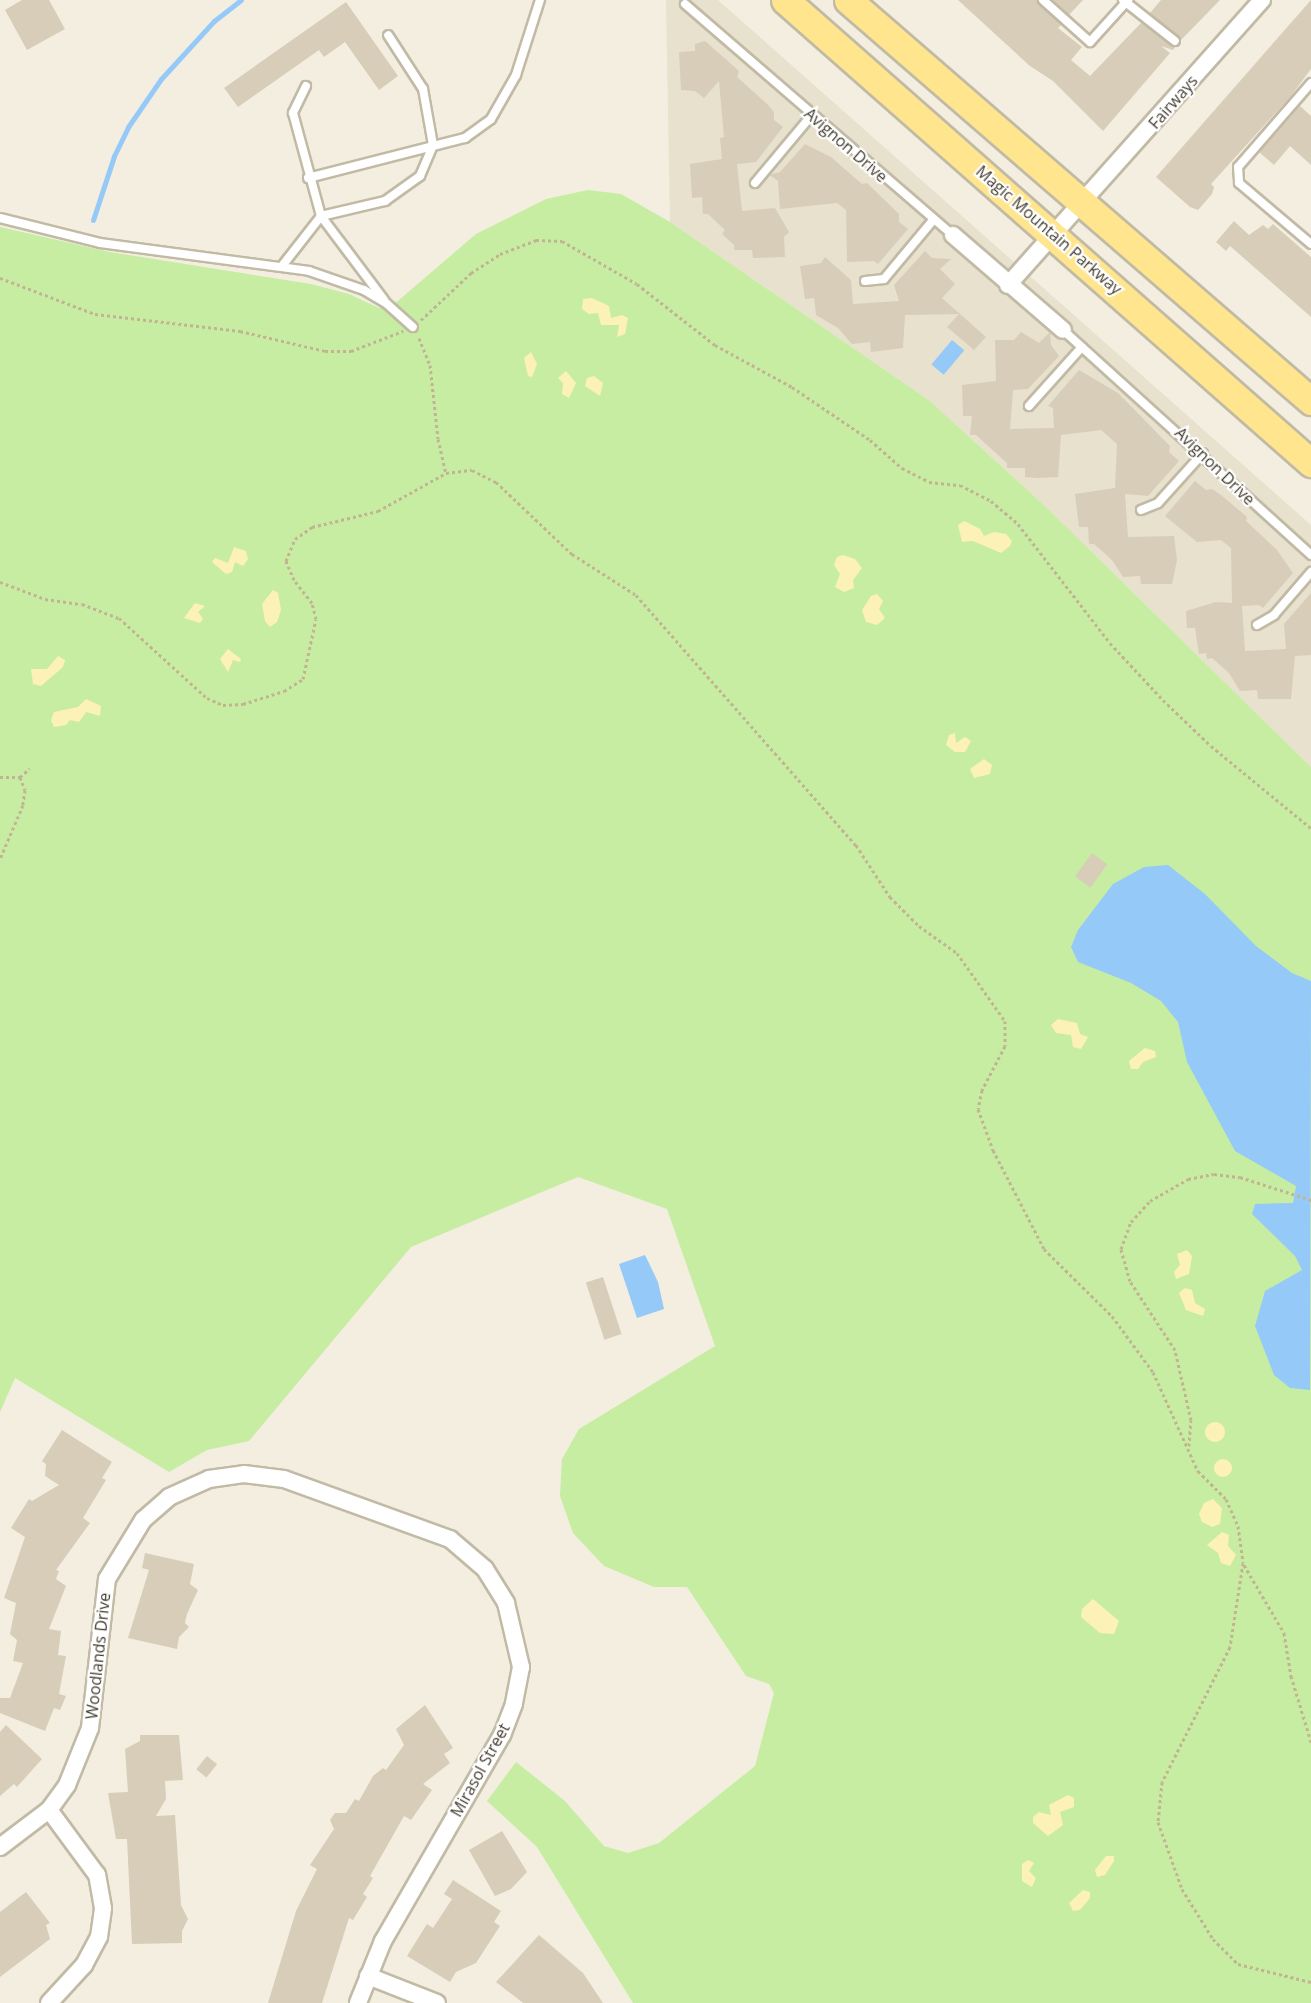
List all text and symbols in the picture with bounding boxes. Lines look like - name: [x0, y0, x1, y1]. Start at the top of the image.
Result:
- street label: Fairways: [1145, 71, 1201, 133]
- street label: Avignon Drive: [801, 104, 891, 186]
- street label: Magic Mountain Parkway: [972, 161, 1126, 299]
- street label: Avignon Drive: [1171, 423, 1259, 509]
- street label: Woodlands Drive: [82, 1592, 114, 1720]
- street label: Mirasol Street: [446, 1720, 514, 1820]

